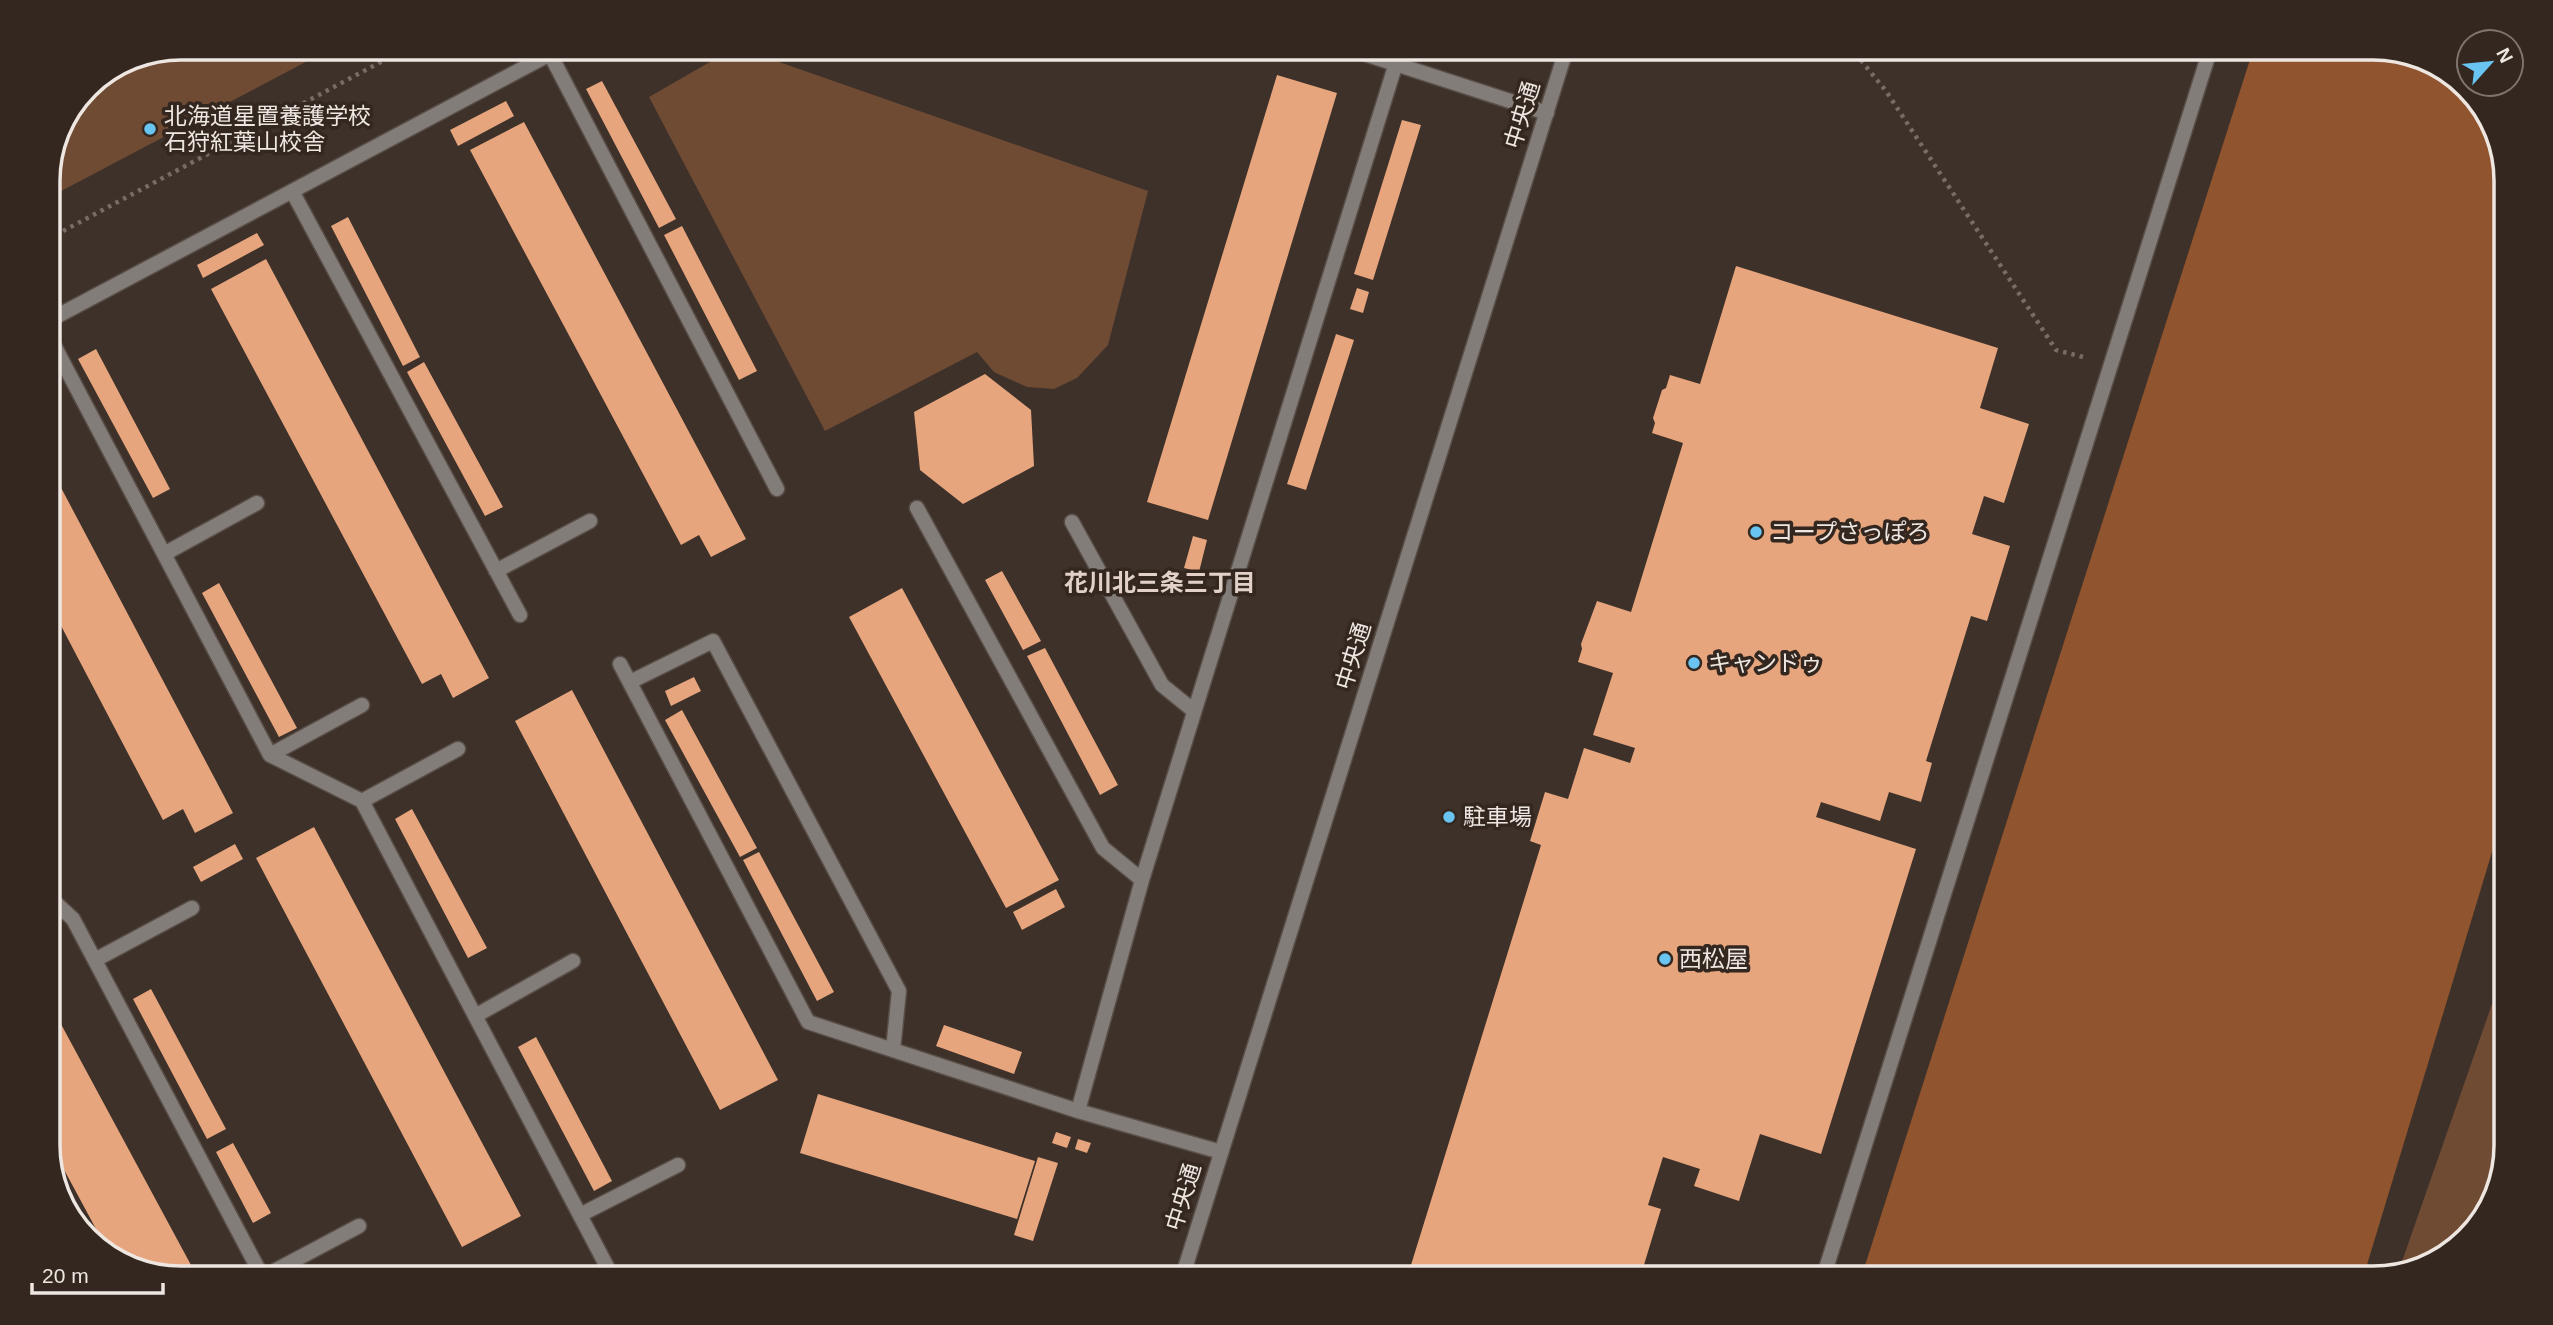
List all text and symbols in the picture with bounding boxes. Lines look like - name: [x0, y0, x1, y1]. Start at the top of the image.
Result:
- north arrow: [2455, 28, 2525, 98]
- text: N: [2492, 45, 2517, 66]
- street label: 中央通: [1499, 78, 1545, 152]
- place label: 北海道星置養護学校 石狩紅葉山校舎: [164, 103, 371, 155]
- marker: 北海道星置養護学校 石狩紅葉山校舎: [142, 121, 158, 137]
- place label: コープさっぽろ: [1770, 519, 1930, 545]
- marker: コープさっぽろ: [1748, 524, 1764, 540]
- district label: 花川北三条三丁目: [1064, 569, 1256, 596]
- street label: 中央通: [1330, 619, 1376, 693]
- place label: キャンドゥ: [1708, 650, 1823, 676]
- marker: キャンドゥ: [1686, 655, 1702, 671]
- place label: 駐車場: [1463, 804, 1532, 830]
- marker: 駐車場: [1441, 809, 1457, 825]
- place label: 西松屋: [1679, 946, 1748, 972]
- marker: 西松屋: [1657, 951, 1673, 967]
- street label: 中央通: [1160, 1160, 1206, 1234]
- scale bar: [32, 1252, 163, 1296]
- text: 20 m: [42, 1264, 89, 1287]

